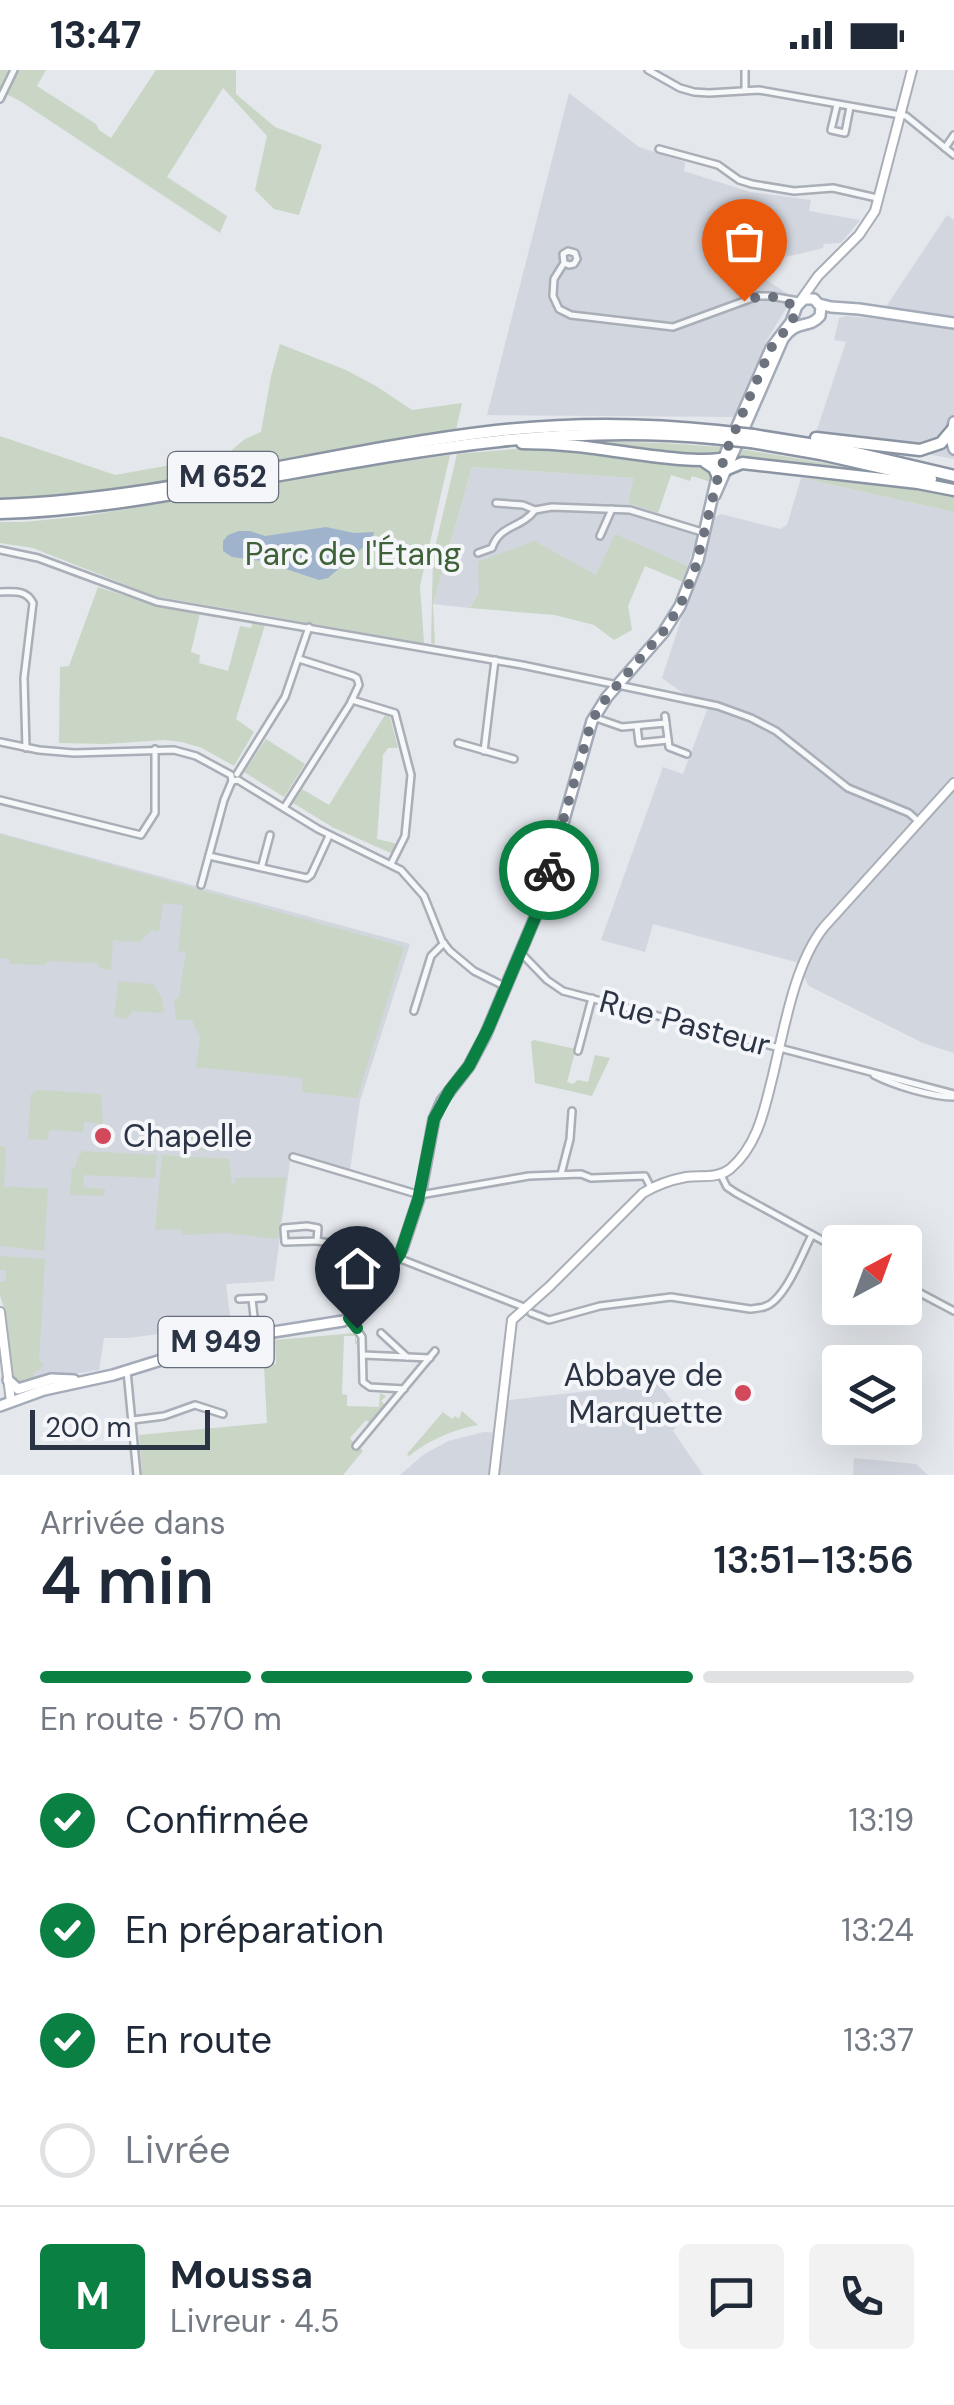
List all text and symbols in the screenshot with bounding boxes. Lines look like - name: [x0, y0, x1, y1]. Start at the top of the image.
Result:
- text: 13:47: [50, 10, 142, 60]
- pin: [702, 199, 787, 302]
- icon: bag: [717, 214, 772, 269]
- road number: M 652: [168, 452, 278, 502]
- park label: Parc de l'Étang: [245, 533, 461, 575]
- courier: [499, 820, 599, 920]
- icon: bike: [522, 843, 577, 898]
- street label: Rue Pasteur: [595, 980, 775, 1066]
- place label: Chapelle: [123, 1115, 252, 1157]
- marker: Chapelle: [92, 1125, 114, 1147]
- north arrow: [822, 1225, 922, 1325]
- map controls: [822, 1225, 922, 1445]
- pin: [315, 1226, 400, 1329]
- icon: home: [330, 1241, 385, 1296]
- road number: M 949: [158, 1317, 274, 1367]
- button: layers: [822, 1345, 922, 1445]
- place label: Abbaye de Marquette: [564, 1354, 723, 1433]
- marker: Abbaye de Marquette: [732, 1382, 754, 1404]
- scale bar: [30, 1405, 210, 1450]
- text: 200 m: [45, 1409, 132, 1446]
- text: Arrivée dans: [40, 1502, 225, 1544]
- text: 13:51–13:56: [713, 1535, 914, 1585]
- text: 4 min: [40, 1539, 214, 1623]
- text: En route · 570 m: [40, 1698, 282, 1740]
- icon: check: [40, 1793, 95, 1848]
- text: Confirmée: [125, 1795, 309, 1845]
- text: 13:19: [849, 1799, 914, 1841]
- icon: check: [40, 1903, 95, 1958]
- text: En préparation: [125, 1905, 384, 1955]
- text: 13:24: [841, 1909, 914, 1951]
- icon: check: [40, 2013, 95, 2068]
- text: En route: [125, 2015, 272, 2065]
- text: 13:37: [843, 2019, 914, 2061]
- text: Livrée: [125, 2125, 231, 2175]
- button: chat: [679, 2244, 784, 2349]
- button: phone: [809, 2244, 914, 2349]
- text: Moussa: [170, 2250, 313, 2300]
- text: M: [76, 2271, 109, 2321]
- text: Livreur · 4.5: [170, 2300, 340, 2342]

